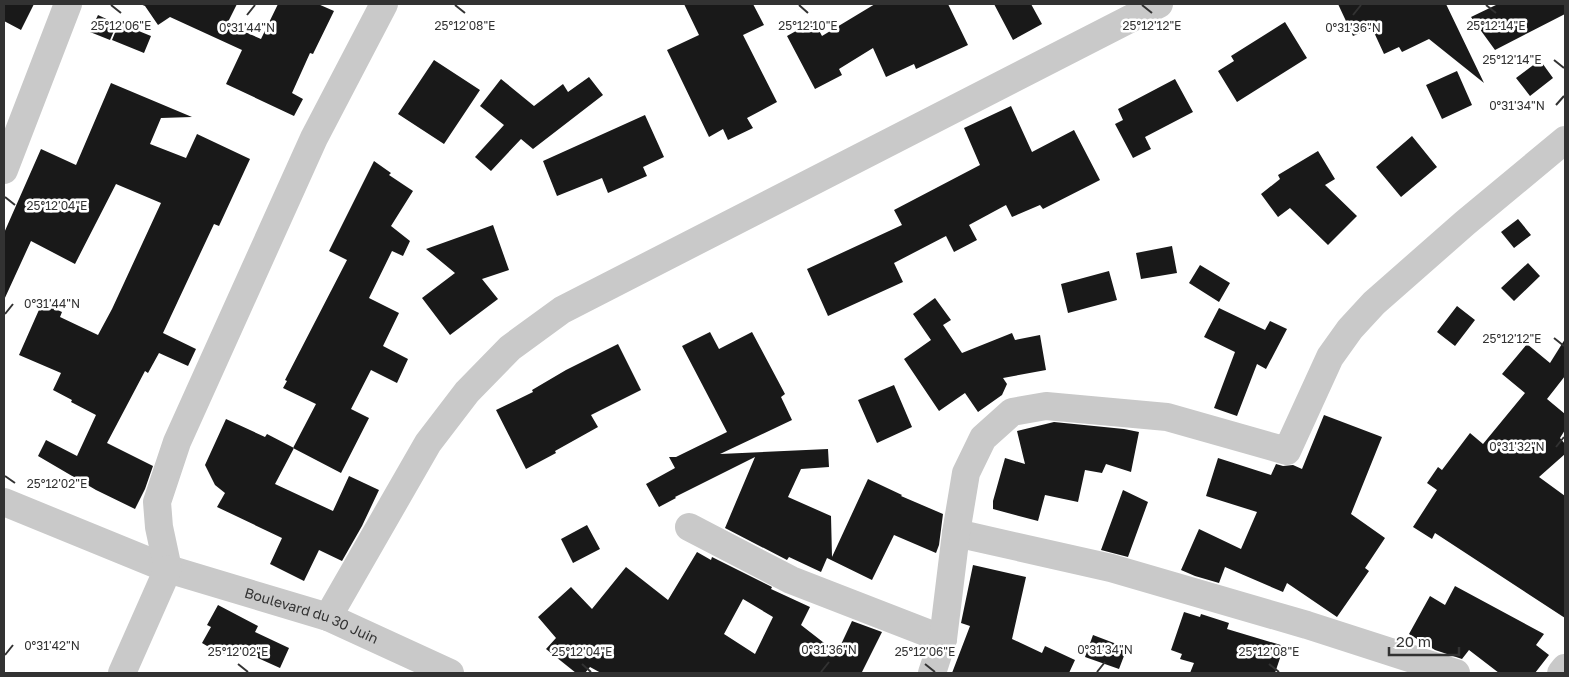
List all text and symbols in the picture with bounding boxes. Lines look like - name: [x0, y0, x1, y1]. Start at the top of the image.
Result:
- text: 25°12'06"E: [91, 18, 151, 33]
- text: 25°12'08"E: [435, 18, 495, 33]
- text: 25°12'10"E: [778, 18, 838, 33]
- text: 25°12'12"E: [1123, 18, 1181, 33]
- text: 25°12'14"E: [1466, 18, 1526, 33]
- text: 0°31'44"N: [219, 20, 275, 35]
- text: 0°31'36"N: [1325, 20, 1381, 35]
- text: 25°12'14"E: [1482, 52, 1542, 67]
- text: 0°31'34"N: [1489, 98, 1545, 113]
- text: 25°12'04"E: [27, 198, 87, 213]
- text: 0°31'44"N: [24, 296, 80, 311]
- text: 25°12'12"E: [1483, 331, 1541, 346]
- text: 0°31'32"N: [1489, 439, 1545, 454]
- text: 25°12'02"E: [27, 476, 87, 491]
- street label: Boulevard du 30 Juin: [243, 583, 381, 647]
- scale bar: [1389, 624, 1459, 656]
- text: 20 m: [1396, 632, 1431, 650]
- text: 0°31'42"N: [24, 638, 80, 653]
- text: 0°31'36"N: [801, 642, 857, 657]
- text: 0°31'34"N: [1077, 642, 1133, 657]
- text: 25°12'02"E: [208, 644, 268, 659]
- text: 25°12'04"E: [552, 644, 612, 659]
- text: 25°12'06"E: [895, 644, 955, 659]
- text: 25°12'08"E: [1239, 644, 1299, 659]

